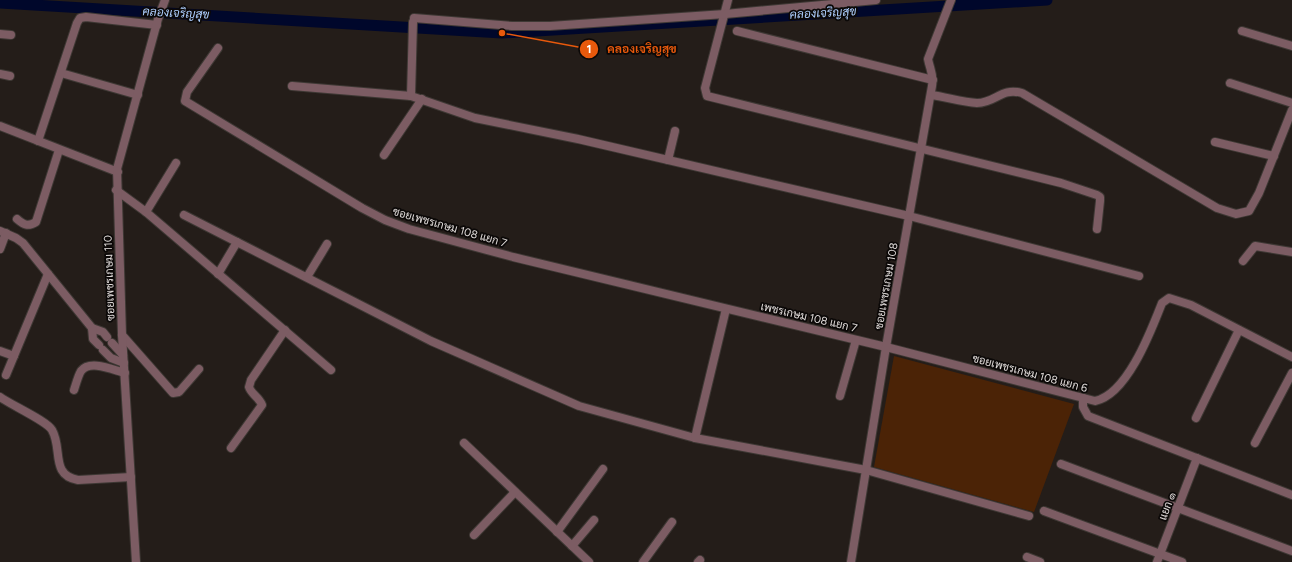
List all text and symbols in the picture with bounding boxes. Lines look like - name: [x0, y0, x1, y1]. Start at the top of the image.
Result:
- water label: คลองเจริญสุข: [142, 4, 210, 24]
- water label: คลองเจริญสุข: [789, 4, 857, 24]
- callout: คลองเจริญสุข: [579, 37, 685, 61]
- text: 1: [586, 42, 592, 56]
- text: คลองเจริญสุข: [607, 42, 677, 57]
- street label: ซอยเพชรเกษม 108 แยก 7: [391, 205, 509, 250]
- street label: ซอยเพชรเกษม 110: [102, 235, 117, 321]
- street label: ซอยเพชรเกษม 108: [872, 241, 901, 330]
- street label: เพชรเกษม 108 แยก 7: [759, 300, 859, 335]
- street label: ซอยเพชรเกษม 108 แยก 6: [971, 352, 1089, 395]
- street label: แยก ๑: [1156, 490, 1179, 522]

